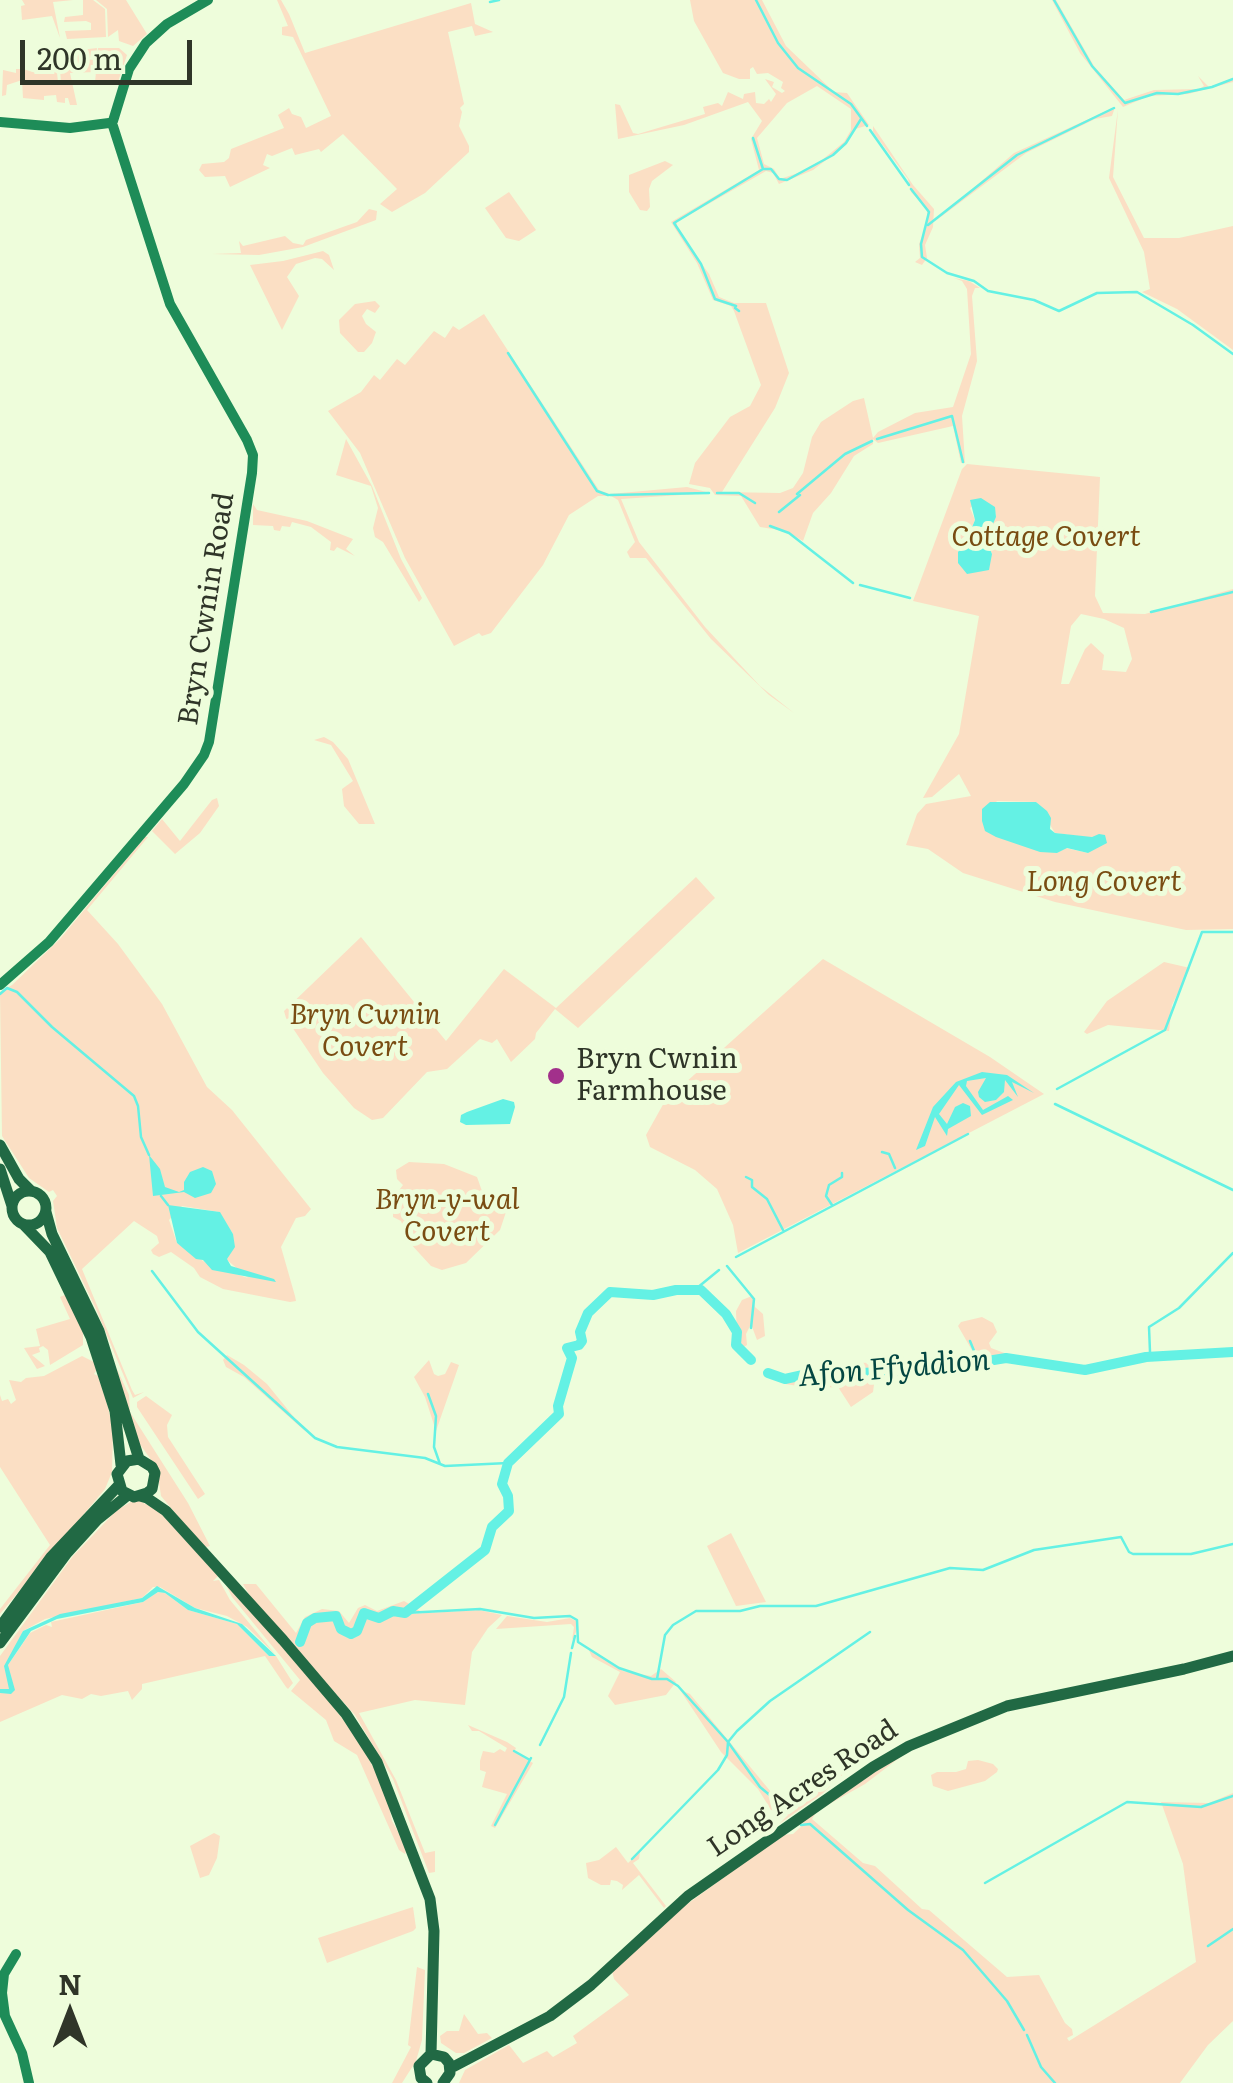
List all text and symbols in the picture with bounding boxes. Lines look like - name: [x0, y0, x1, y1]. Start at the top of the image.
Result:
- scale bar: [25, 20, 198, 82]
- text: 200 m: [37, 35, 122, 79]
- street label: Bryn Cwnin Road: [172, 490, 242, 728]
- park label: Cottage Covert: [951, 521, 1141, 555]
- park label: Long Covert: [1026, 866, 1182, 900]
- park label: Bryn Cwnin Covert: [289, 999, 441, 1065]
- place label: Bryn Cwnin Farmhouse: [576, 1043, 738, 1109]
- marker: Bryn Cwnin Farmhouse: [545, 1065, 567, 1087]
- park label: Bryn-y-wal Covert: [375, 1184, 519, 1250]
- water label: Afon Ffyddion: [797, 1343, 991, 1395]
- street label: Long Acres Road: [702, 1713, 904, 1865]
- text: N: [58, 1962, 82, 2004]
- north arrow: [20, 1963, 120, 2063]

